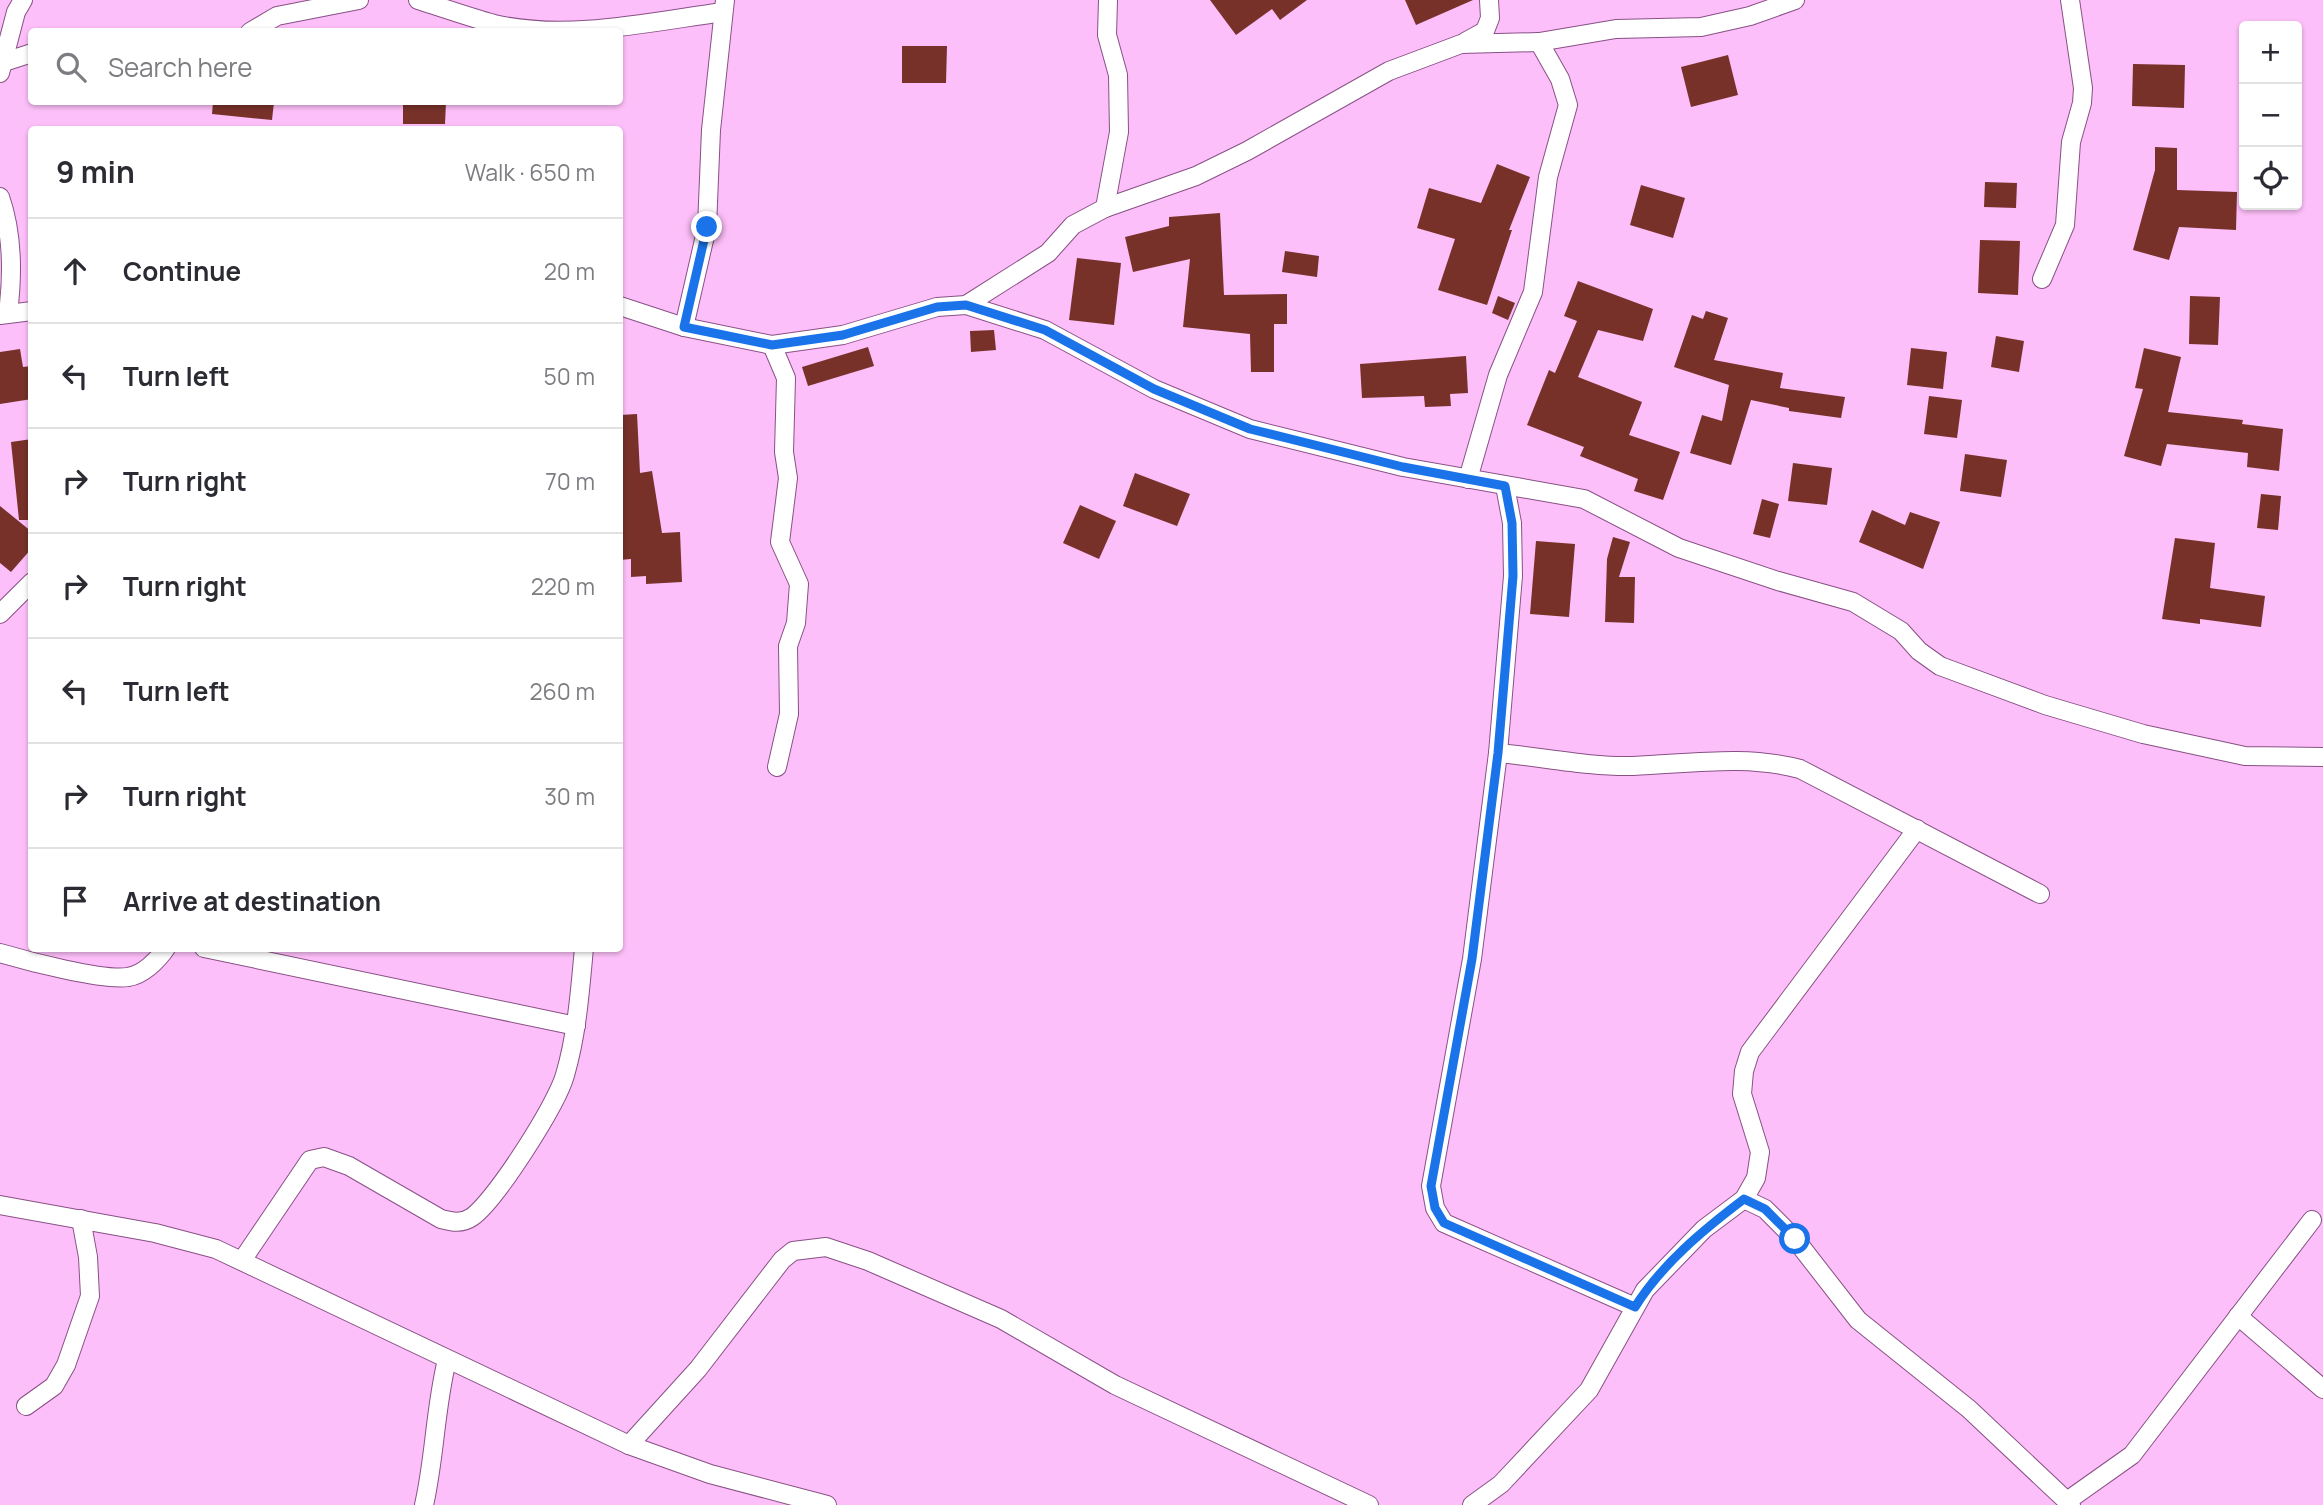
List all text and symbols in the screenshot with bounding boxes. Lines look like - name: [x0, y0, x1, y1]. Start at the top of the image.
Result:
- map controls: [2239, 21, 2302, 210]
- button: +: [2239, 21, 2302, 84]
- search box: [28, 28, 623, 105]
- icon: search: [52, 48, 90, 86]
- text: Search here: [108, 49, 253, 85]
- button: −: [2239, 84, 2302, 147]
- button: locate: [2239, 147, 2302, 210]
- text: 9 min: [56, 151, 135, 192]
- text: Walk · 650 m: [465, 156, 595, 188]
- route end: [691, 211, 722, 242]
- icon: ahead: [56, 252, 94, 290]
- text: Continue: [123, 253, 241, 289]
- text: 20 m: [544, 255, 595, 287]
- icon: left: [56, 357, 94, 395]
- text: Turn left: [123, 358, 230, 394]
- text: 50 m: [544, 360, 595, 392]
- icon: right: [56, 462, 94, 500]
- text: Turn right: [123, 463, 247, 499]
- text: 70 m: [545, 465, 595, 497]
- icon: right: [56, 567, 94, 605]
- text: Turn right: [123, 568, 247, 604]
- text: 220 m: [531, 570, 595, 602]
- icon: left: [56, 672, 94, 710]
- text: Turn left: [123, 673, 230, 709]
- text: 260 m: [529, 675, 595, 707]
- icon: right: [56, 777, 94, 815]
- text: Turn right: [123, 778, 247, 814]
- text: 30 m: [544, 780, 595, 812]
- icon: arrive: [56, 882, 94, 920]
- text: Arrive at destination: [123, 883, 381, 919]
- route start: [1779, 1223, 1810, 1254]

